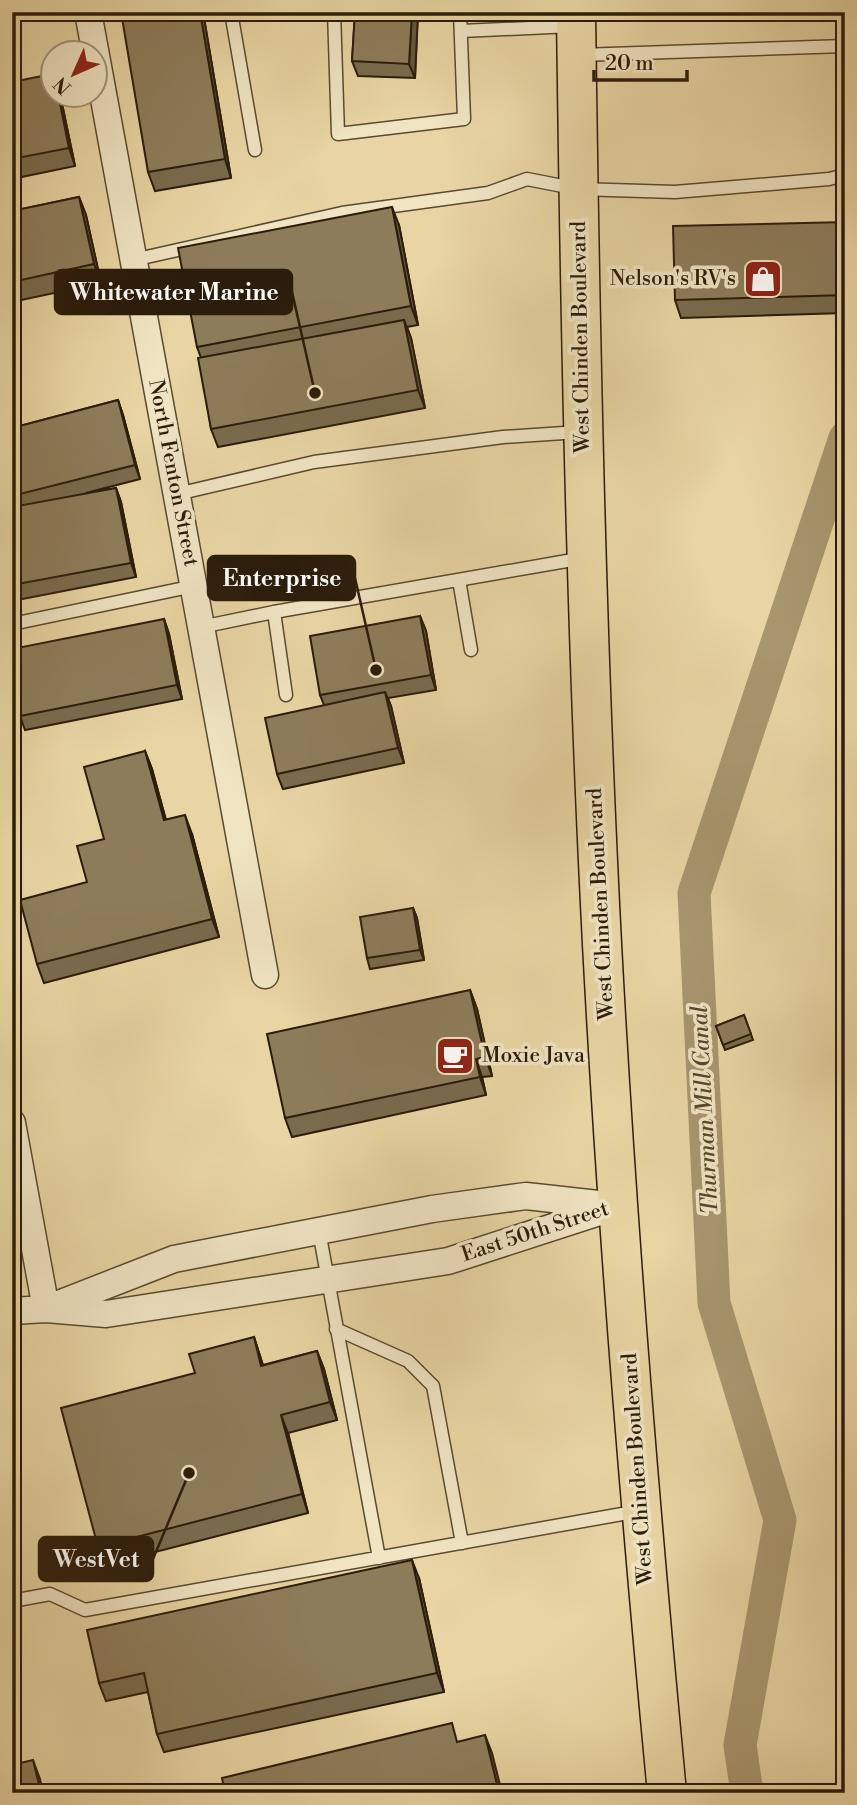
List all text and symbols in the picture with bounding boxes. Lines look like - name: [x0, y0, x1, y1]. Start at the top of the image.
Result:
- north arrow: [38, 38, 108, 108]
- scale bar: [594, 38, 687, 82]
- text: 20 m: [605, 51, 654, 77]
- text: N: [49, 72, 76, 99]
- street label: West Chinden Boulevard: [566, 221, 596, 454]
- shop icon: Nelson's RV's: [742, 258, 784, 300]
- place label: Nelson's RV's: [610, 266, 736, 292]
- callout: Whitewater Marine: [55, 270, 292, 314]
- text: Whitewater Marine: [68, 279, 279, 307]
- street label: North Fenton Street: [142, 377, 204, 569]
- callout: Enterprise: [208, 556, 355, 600]
- text: Enterprise: [223, 565, 341, 593]
- street label: West Chinden Boulevard: [582, 787, 620, 1022]
- water label: Thurman Mill Canal: [686, 1004, 724, 1215]
- cafe icon: Moxie Java: [434, 1035, 476, 1077]
- place label: Moxie Java: [482, 1043, 585, 1069]
- street label: East 50th Street: [458, 1196, 612, 1268]
- street label: West Chinden Boulevard: [617, 1352, 659, 1587]
- callout: WestVet: [39, 1537, 153, 1581]
- text: WestVet: [52, 1546, 140, 1574]

